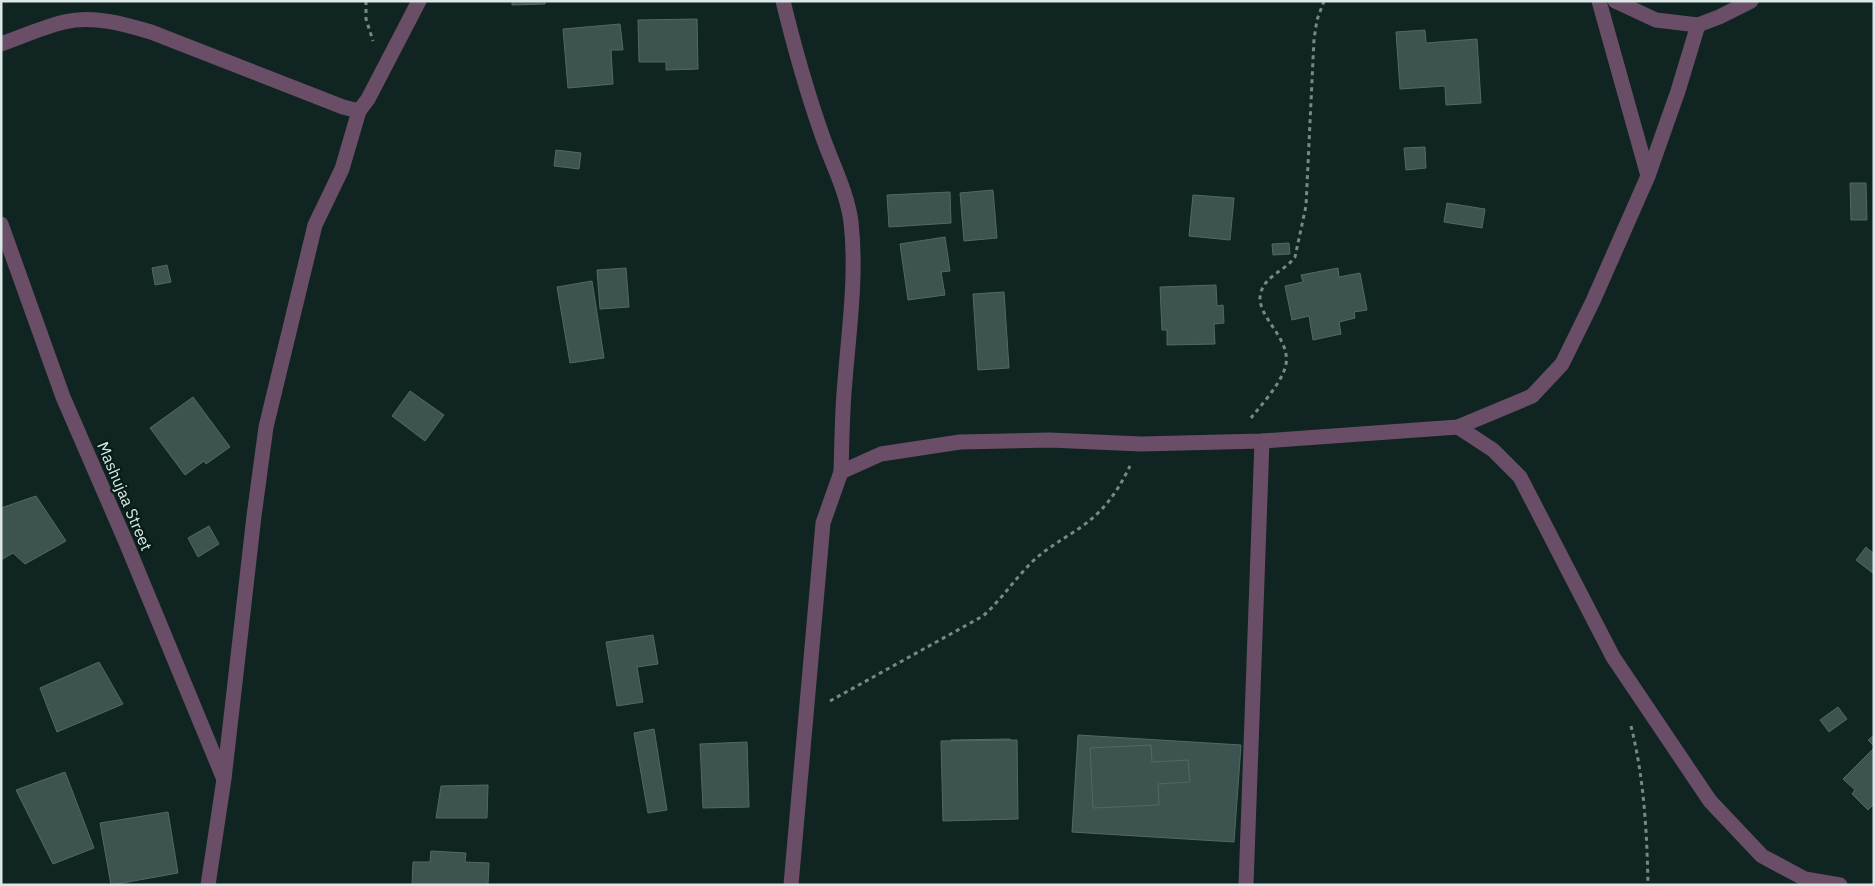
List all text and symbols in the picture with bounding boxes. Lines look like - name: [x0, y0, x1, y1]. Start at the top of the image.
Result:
- street label: Mashujaa Street: [93, 439, 157, 553]

